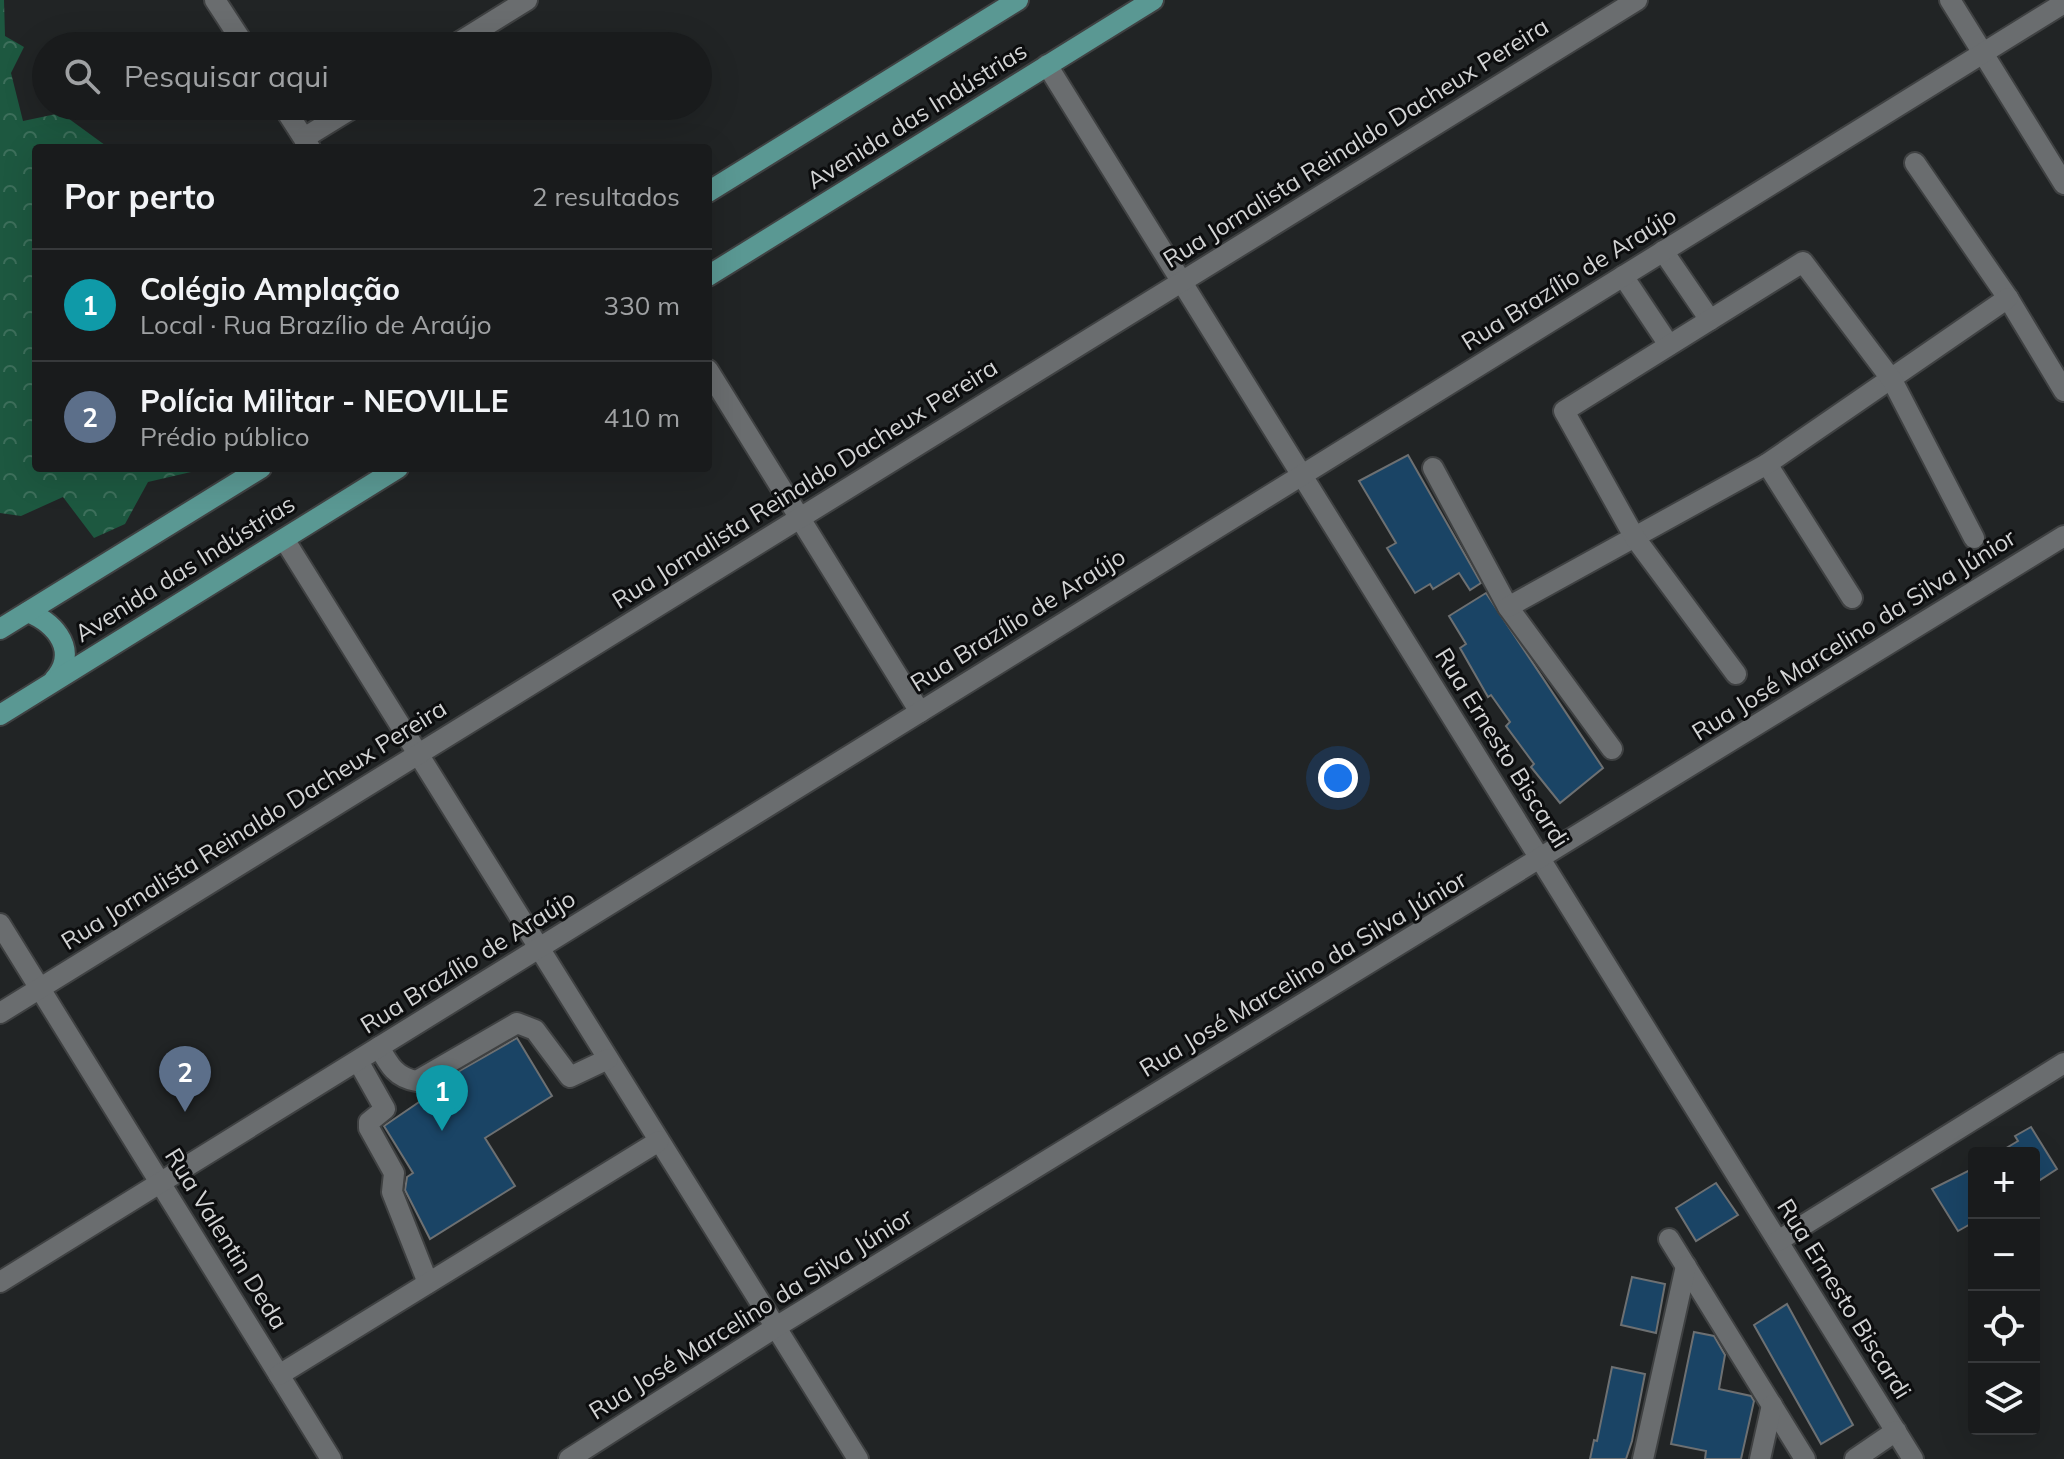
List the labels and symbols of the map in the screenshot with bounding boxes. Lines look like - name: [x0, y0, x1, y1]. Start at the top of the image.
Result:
- street label: Rua Jornalista Reinaldo Dacheux Pereira: [1157, 11, 1554, 274]
- street label: Avenida das Indústrias: [801, 35, 1032, 195]
- street label: Rua Brazílio de Araújo: [1455, 200, 1682, 357]
- street label: Rua Jornalista Reinaldo Dacheux Pereira: [606, 352, 1003, 615]
- street label: Avenida das Indústrias: [69, 488, 300, 648]
- street label: Rua José Marcelino da Silva Júnior: [1686, 522, 2021, 747]
- street label: Rua Brazílio de Araújo: [904, 541, 1131, 698]
- street label: Rua Ernesto Biscardi: [1429, 642, 1576, 853]
- street label: Rua Jornalista Reinaldo Dacheux Pereira: [55, 693, 452, 956]
- your location: [1318, 758, 1358, 798]
- street label: Rua José Marcelino da Silva Júnior: [1134, 863, 1472, 1083]
- street label: Rua Brazílio de Araújo: [354, 883, 581, 1040]
- pin: 2: [159, 1046, 211, 1112]
- pin: 1: [416, 1065, 468, 1131]
- street label: Rua Valentin Deda: [159, 1142, 295, 1335]
- street label: Rua Ernesto Biscardi: [1771, 1193, 1918, 1404]
- street label: Rua José Marcelino da Silva Júnior: [583, 1201, 918, 1426]

